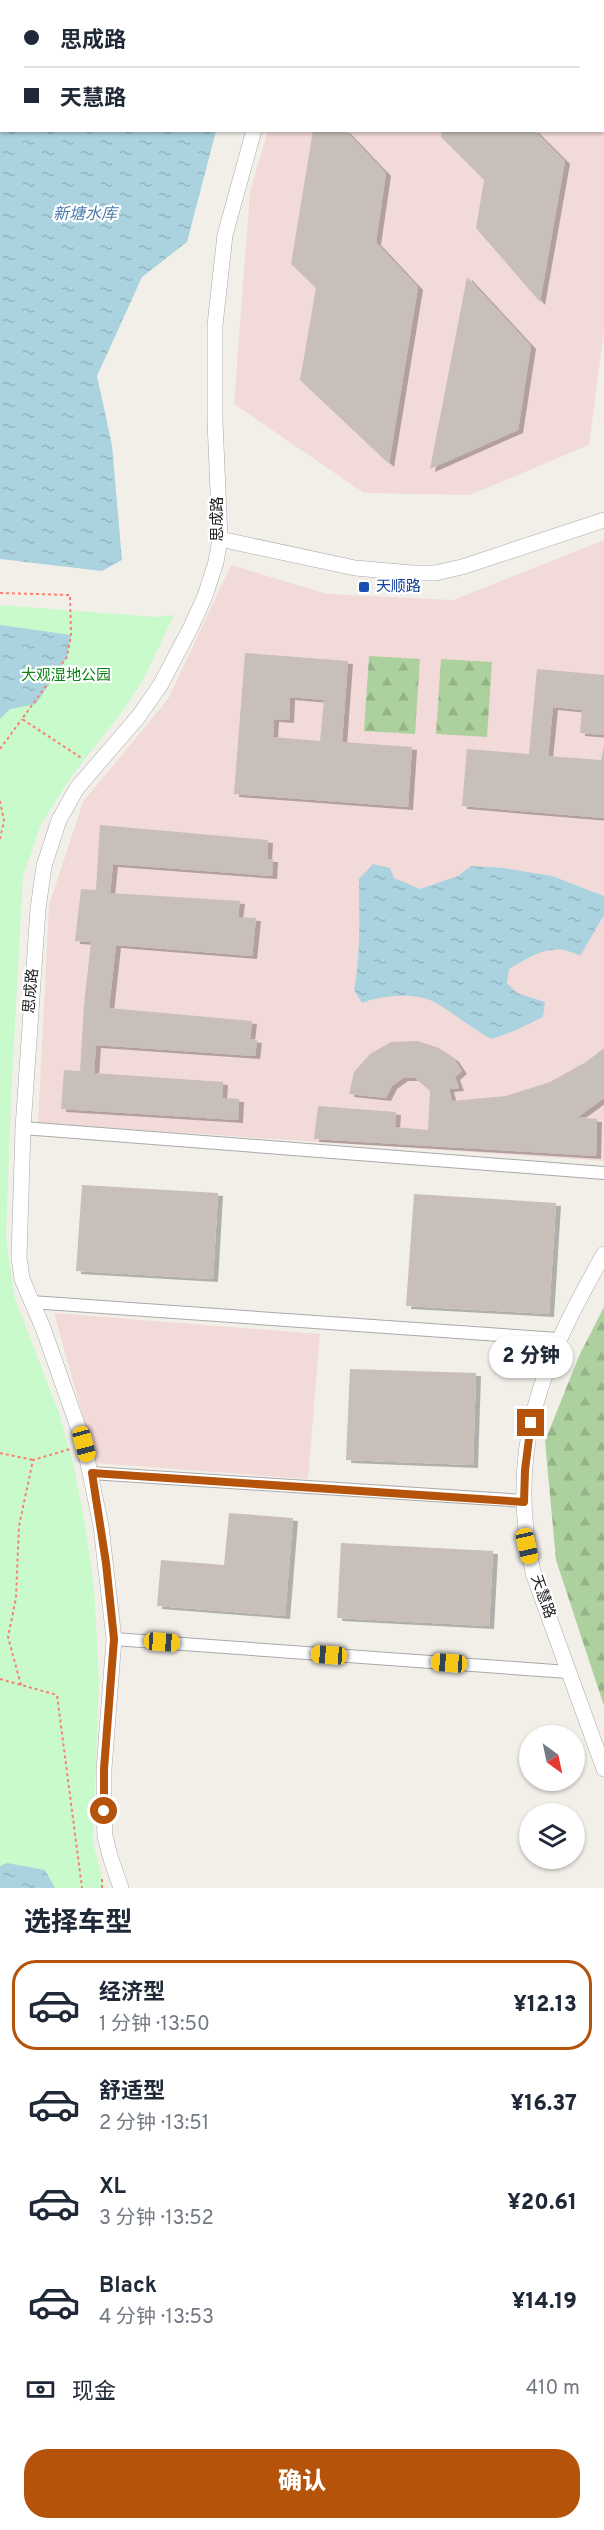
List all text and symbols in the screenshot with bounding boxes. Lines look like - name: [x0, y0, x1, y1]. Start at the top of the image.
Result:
- text: 思成路: [60, 28, 126, 55]
- text: 天慧路: [60, 86, 126, 113]
- water label: 新塘水库: [53, 205, 120, 225]
- street label: 思成路: [209, 496, 228, 542]
- place label: 天顺路: [376, 578, 421, 597]
- marker: 天顺路: [357, 580, 371, 594]
- park label: 大观湿地公园: [21, 667, 111, 686]
- street label: 思成路: [21, 968, 43, 1014]
- callout: 2 分钟: [489, 1336, 573, 1378]
- text: 2 分钟: [502, 1344, 560, 1370]
- route end: [517, 1409, 544, 1436]
- car: [71, 1424, 97, 1464]
- car: [514, 1526, 540, 1566]
- street label: 天慧路: [526, 1573, 558, 1621]
- car: [143, 1632, 181, 1652]
- car: [310, 1645, 348, 1665]
- car: [430, 1653, 468, 1673]
- north arrow: [519, 1725, 585, 1791]
- map controls: [519, 1725, 585, 1869]
- route start: [90, 1797, 117, 1824]
- button: layers: [519, 1803, 585, 1869]
- text: 选择车型: [24, 1907, 132, 1941]
- icon: car: [27, 1978, 81, 2032]
- text: 经济型: [99, 1980, 165, 2007]
- text: ¥12.13: [513, 1992, 577, 2019]
- text: 1 分钟 · 13:50: [99, 2012, 210, 2038]
- icon: car: [27, 2077, 81, 2131]
- text: 舒适型: [99, 2079, 165, 2106]
- text: ¥16.37: [511, 2091, 577, 2118]
- text: 2 分钟 · 13:51: [99, 2111, 209, 2137]
- text: XL: [99, 2174, 126, 2201]
- icon: car: [27, 2176, 81, 2230]
- text: ¥20.61: [507, 2190, 577, 2217]
- text: 3 分钟 · 13:52: [99, 2206, 214, 2232]
- text: Black: [99, 2273, 157, 2300]
- icon: car: [27, 2275, 81, 2329]
- text: ¥14.19: [512, 2289, 577, 2316]
- text: 4 分钟 · 13:53: [99, 2305, 214, 2331]
- icon: cash: [24, 2373, 57, 2406]
- text: 410 m: [526, 2376, 580, 2402]
- text: 现金: [72, 2379, 116, 2406]
- button: 确认: [24, 2449, 580, 2518]

